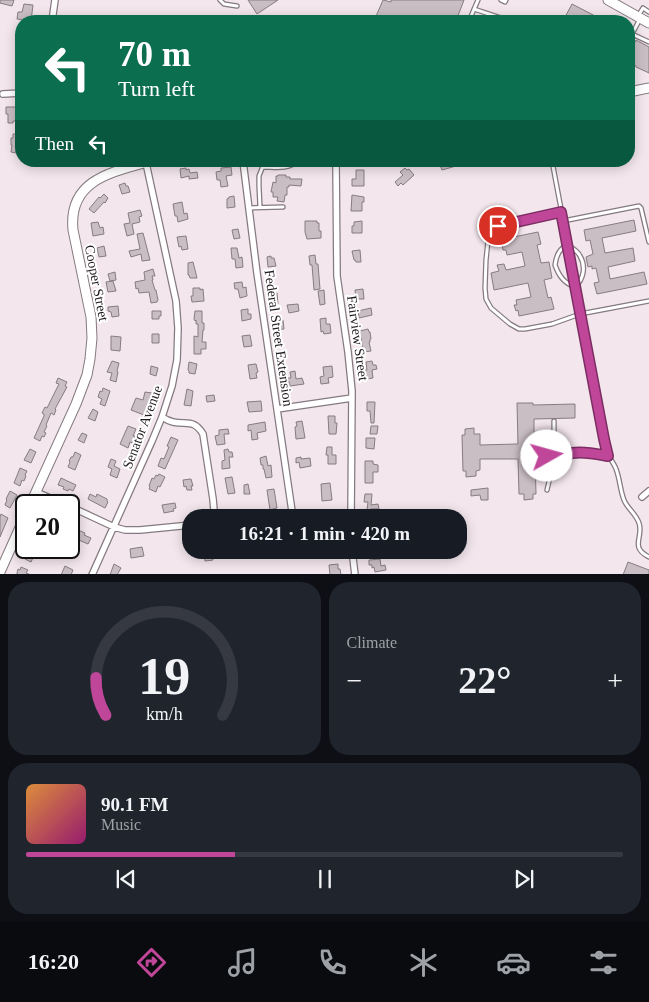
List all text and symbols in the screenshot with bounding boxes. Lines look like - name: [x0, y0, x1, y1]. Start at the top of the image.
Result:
- icon: left: [35, 35, 100, 100]
- text: 70 m: [118, 35, 191, 74]
- text: Turn left: [118, 76, 195, 101]
- icon: left: [84, 130, 112, 158]
- text: Then: [35, 133, 74, 154]
- pin: [477, 205, 519, 247]
- icon: arrive: [484, 212, 512, 240]
- street label: Cooper Street: [82, 244, 111, 323]
- street label: Federal Street Extension: [261, 269, 296, 407]
- street label: Fairview Street: [344, 294, 371, 382]
- street label: Senator Avenue: [120, 383, 165, 471]
- position arrow: [520, 429, 572, 481]
- speed limit sign: 20: [15, 494, 80, 559]
- text: 16:21 · 1 min · 420 m: [239, 523, 410, 544]
- text: Climate: [347, 634, 397, 651]
- text: 19: [138, 648, 190, 705]
- text: 22°: [458, 659, 511, 701]
- text: −: [347, 665, 362, 696]
- text: +: [607, 665, 623, 696]
- text: km/h: [146, 704, 183, 724]
- text: 90.1 FM: [101, 794, 169, 815]
- text: Music: [101, 816, 141, 833]
- icon: previous: [112, 865, 140, 893]
- icon: pause: [311, 865, 339, 893]
- icon: next: [510, 865, 538, 893]
- icon: directions: [134, 945, 169, 980]
- icon: music: [225, 945, 260, 980]
- icon: phone: [315, 945, 350, 980]
- icon: climate: [406, 945, 441, 980]
- icon: car: [496, 945, 531, 980]
- icon: filters: [586, 945, 621, 980]
- text: 16:20: [28, 949, 79, 974]

